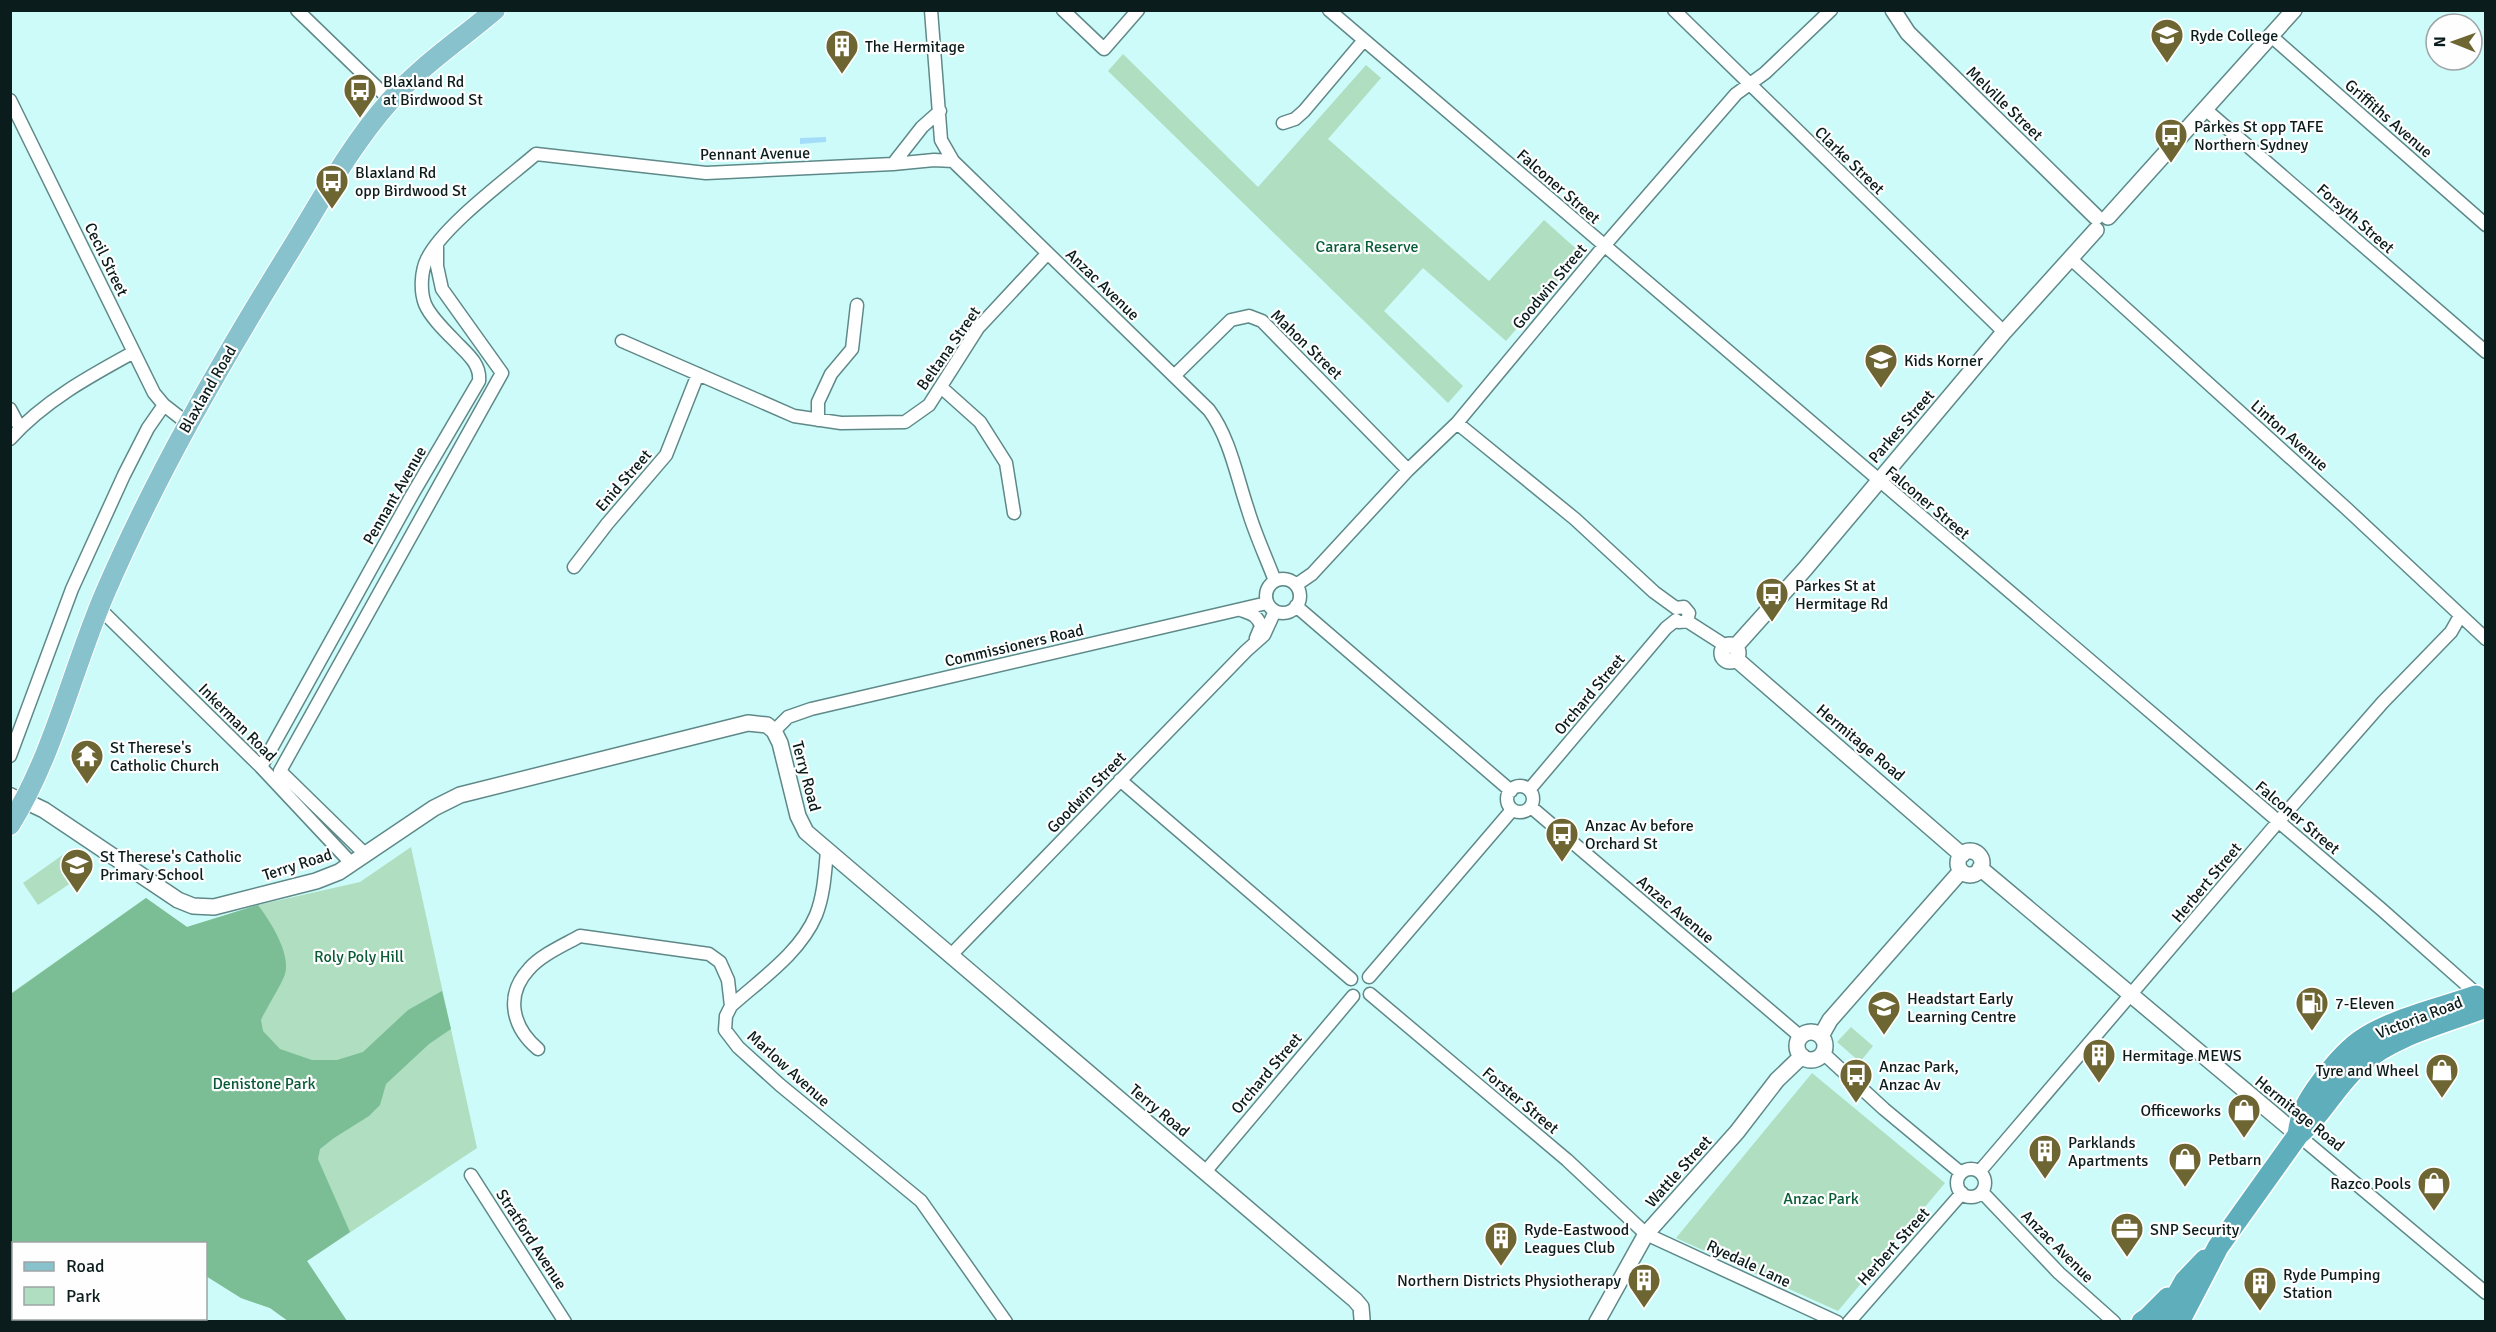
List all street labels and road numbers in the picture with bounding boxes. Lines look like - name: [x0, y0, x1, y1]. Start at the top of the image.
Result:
- street label: Melville Street: [1962, 62, 2047, 146]
- street label: Griffiths Avenue: [2340, 75, 2436, 162]
- street label: Clarke Street: [1810, 123, 1889, 199]
- street label: Pennant Avenue: [700, 143, 810, 165]
- street label: Falconer Street: [1513, 145, 1604, 229]
- street label: Forsyth Street: [2312, 180, 2399, 258]
- street label: Cecil Street: [80, 219, 133, 300]
- street label: Goodwin Street: [1508, 240, 1592, 333]
- street label: Anzac Avenue: [1061, 245, 1143, 325]
- street label: Beltana Street: [913, 302, 985, 394]
- street label: Mahon Street: [1266, 306, 1347, 384]
- street label: Blaxland Road: [175, 342, 241, 437]
- street label: Parkes Street: [1864, 386, 1939, 467]
- street label: Linton Avenue: [2247, 396, 2332, 476]
- street label: Pennant Avenue: [359, 443, 431, 548]
- street label: Enid Street: [591, 445, 656, 516]
- street label: Falconer Street: [1881, 462, 1974, 544]
- street label: Commissioners Road: [943, 620, 1086, 672]
- street label: Orchard Street: [1550, 650, 1630, 739]
- street label: Inkerman Road: [194, 679, 281, 766]
- street label: Hermitage Road: [1812, 700, 1909, 786]
- street label: Terry Road: [787, 739, 825, 814]
- street label: Goodwin Street: [1043, 748, 1131, 838]
- street label: Falconer Street: [2251, 777, 2344, 859]
- street label: Herbert Street: [2168, 838, 2246, 927]
- street label: Terry Road: [260, 844, 335, 886]
- street label: Anzac Avenue: [1633, 872, 1718, 948]
- street label: Victoria Road: [2373, 992, 2466, 1044]
- street label: Marlow Avenue: [743, 1026, 834, 1111]
- street label: Orchard Street: [1227, 1029, 1307, 1118]
- street label: Forster Street: [1478, 1063, 1563, 1139]
- street label: Hermitage Road: [2250, 1072, 2348, 1156]
- street label: Terry Road: [1125, 1080, 1193, 1142]
- street label: Wattle Street: [1641, 1131, 1717, 1212]
- street label: Stratford Avenue: [491, 1186, 571, 1293]
- street label: Herbert Street: [1853, 1203, 1934, 1290]
- street label: Anzac Avenue: [2017, 1206, 2098, 1287]
- street label: Ryedale Lane: [1703, 1236, 1794, 1292]

